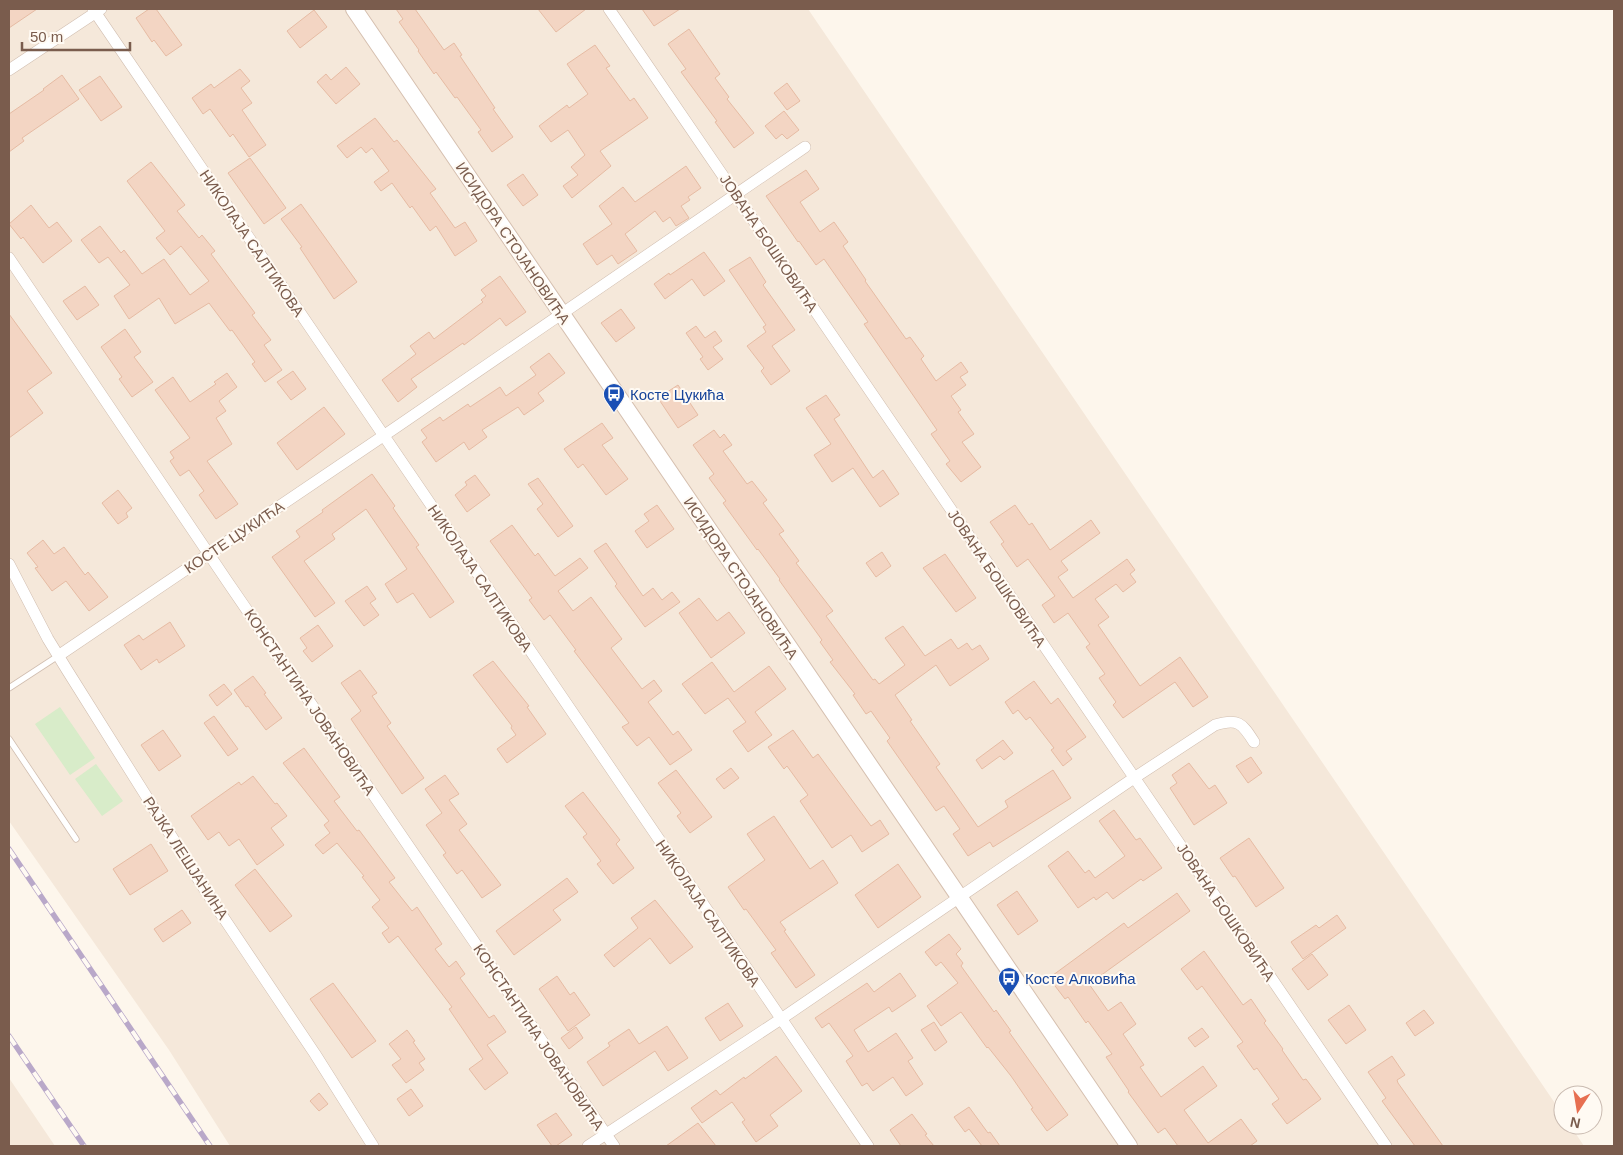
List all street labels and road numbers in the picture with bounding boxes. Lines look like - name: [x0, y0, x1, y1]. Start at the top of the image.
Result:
- street label: ИСИДОРА СТОЈАНОВИЋА: [452, 159, 574, 327]
- street label: НИКОЛАЈА САЛТИКОВА: [196, 166, 308, 320]
- street label: ЈОВАНА БОШКОВИЋА: [716, 171, 822, 315]
- street label: ИСИДОРА СТОЈАНОВИЋА: [680, 494, 802, 662]
- street label: КОСТЕ ЦУКИЋА: [181, 497, 287, 577]
- street label: НИКОЛАЈА САЛТИКОВА: [424, 501, 536, 655]
- street label: ЈОВАНА БОШКОВИЋА: [944, 506, 1050, 650]
- street label: КОНСТАНТИНА ЈОВАНОВИЋА: [241, 606, 379, 798]
- street label: РАЈКА ЛЕШЈАНИНА: [140, 793, 232, 923]
- street label: НИКОЛАЈА САЛТИКОВА: [652, 836, 764, 990]
- street label: ЈОВАНА БОШКОВИЋА: [1173, 840, 1279, 984]
- street label: КОНСТАНТИНА ЈОВАНОВИЋА: [470, 941, 608, 1133]

